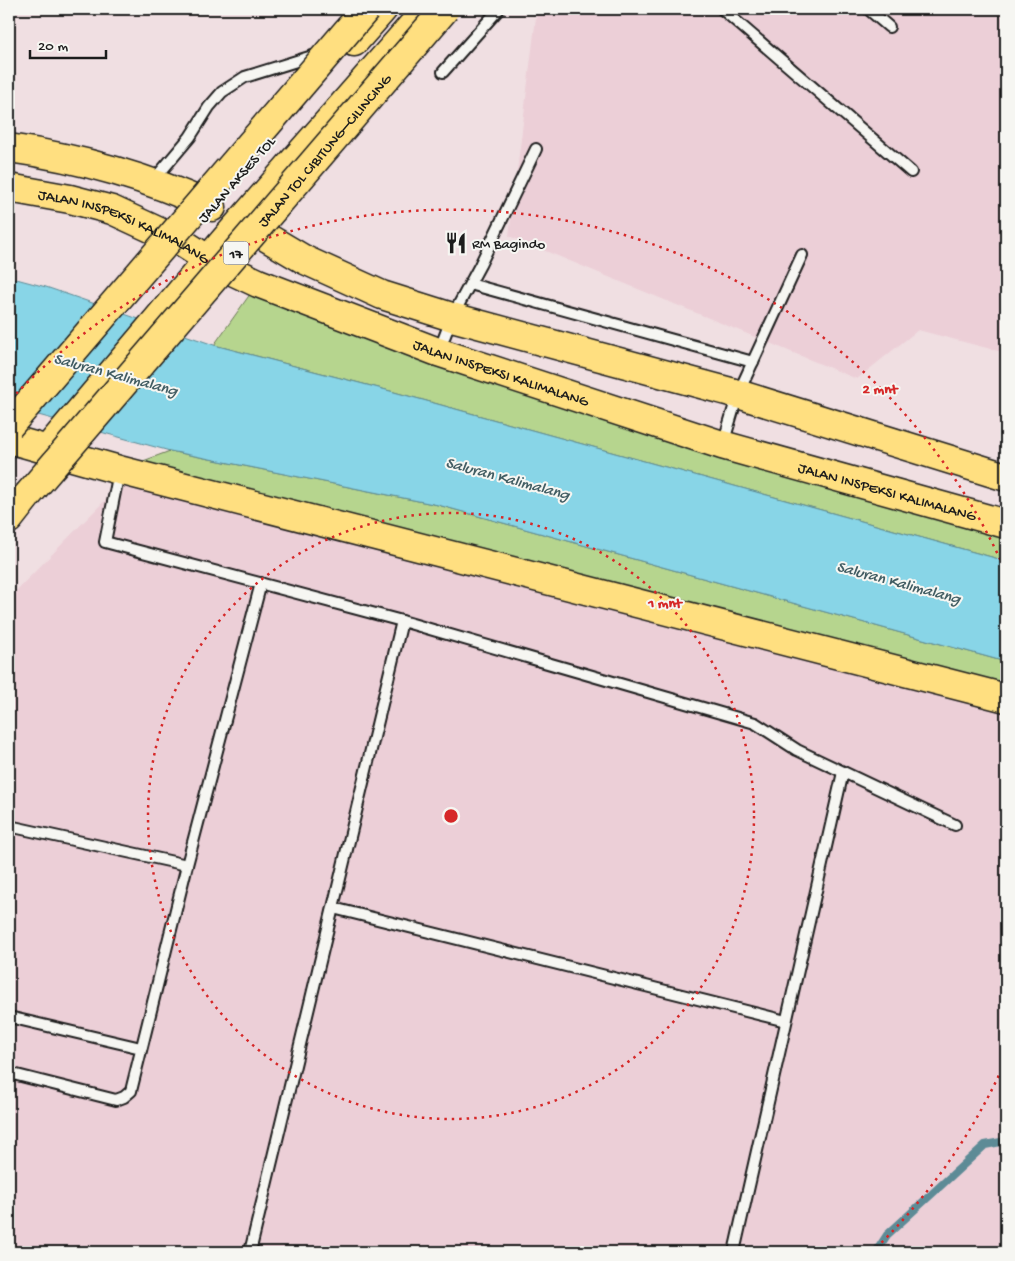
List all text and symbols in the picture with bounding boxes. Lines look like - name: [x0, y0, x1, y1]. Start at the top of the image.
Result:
- scale bar: [30, 28, 106, 60]
- text: 20 m: [38, 38, 68, 56]
- street label: JALAN TOL CIBITUNG–CILINCING: [255, 71, 397, 232]
- street label: JALAN AKSES TOL: [195, 133, 280, 227]
- street label: JALAN INSPEKSI KALIMALANG: [37, 186, 213, 269]
- restaurant icon: RM Bagindo: [443, 230, 469, 256]
- place label: RM Bagindo: [472, 236, 546, 254]
- road number: 17: [224, 242, 248, 264]
- street label: JALAN INSPEKSI KALIMALANG: [410, 336, 591, 412]
- water label: Saluran Kalimalang: [51, 351, 180, 402]
- text: 2 mnt: [863, 381, 899, 399]
- water label: Saluran Kalimalang: [443, 455, 572, 506]
- street label: JALAN INSPEKSI KALIMALANG: [796, 460, 978, 526]
- water label: Saluran Kalimalang: [834, 559, 963, 610]
- text: 1 mnt: [647, 595, 684, 613]
- centre of rings: [442, 807, 460, 825]

